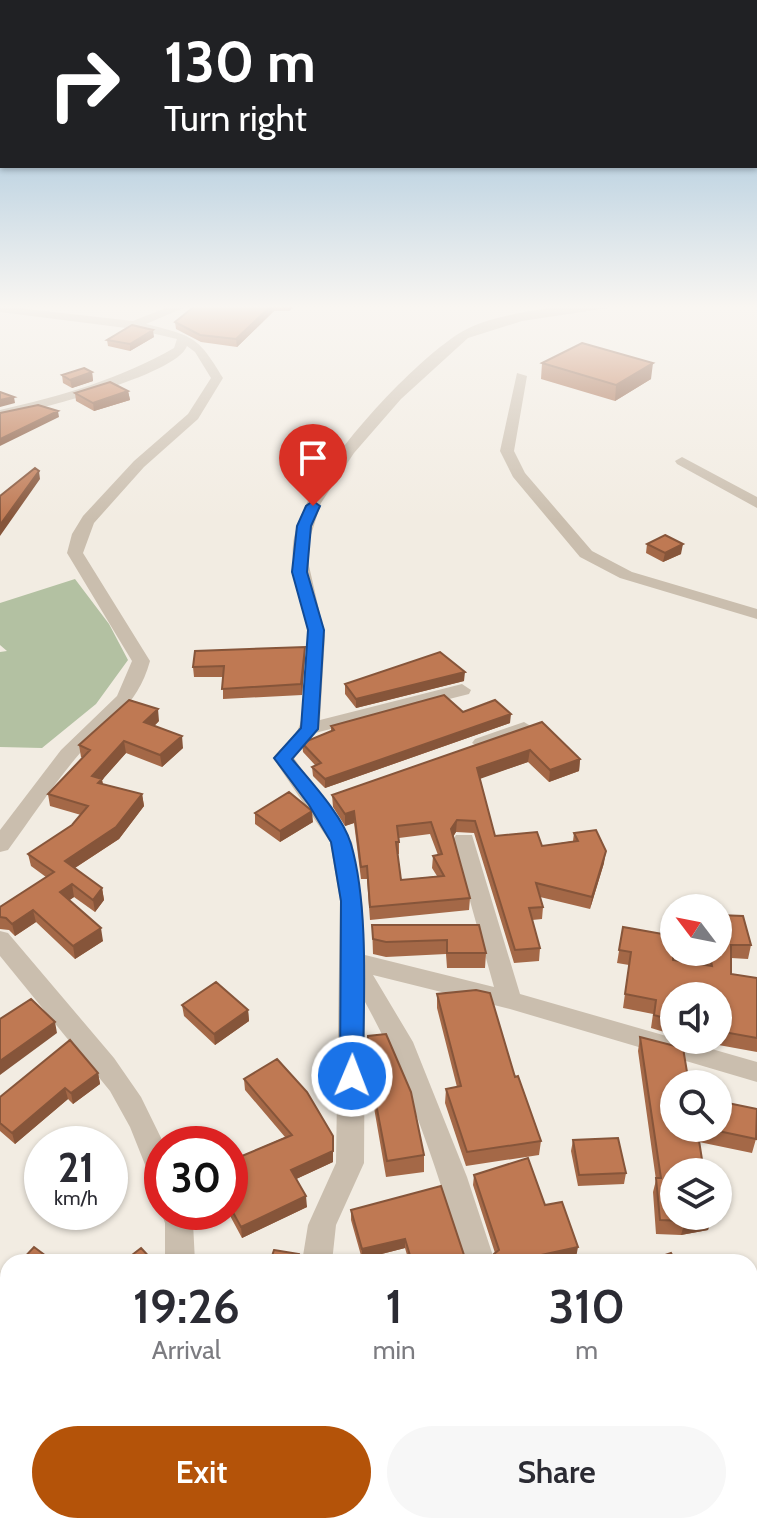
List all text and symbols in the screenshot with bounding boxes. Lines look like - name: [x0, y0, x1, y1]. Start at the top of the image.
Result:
- text: 130 m: [164, 28, 316, 96]
- icon: right: [32, 32, 136, 136]
- text: Turn right: [164, 96, 307, 140]
- pin: [279, 424, 347, 506]
- icon: arrive: [291, 436, 335, 480]
- north arrow: [660, 894, 732, 966]
- map controls: [660, 894, 732, 1230]
- button: sound: [660, 982, 732, 1054]
- position arrow: [310, 1034, 394, 1118]
- button: search: [660, 1070, 732, 1142]
- speed limit sign: 30: [144, 1126, 248, 1230]
- text: 21: [58, 1143, 94, 1192]
- button: layers: [660, 1158, 732, 1230]
- text: km/h: [54, 1186, 98, 1210]
- text: 19:26: [133, 1277, 240, 1335]
- text: 1: [386, 1277, 403, 1335]
- text: 310: [548, 1277, 625, 1335]
- text: Arrival: [152, 1334, 221, 1366]
- text: min: [373, 1334, 416, 1366]
- text: m: [575, 1334, 598, 1366]
- button: Exit: [32, 1426, 371, 1518]
- button: Share: [387, 1426, 726, 1518]

